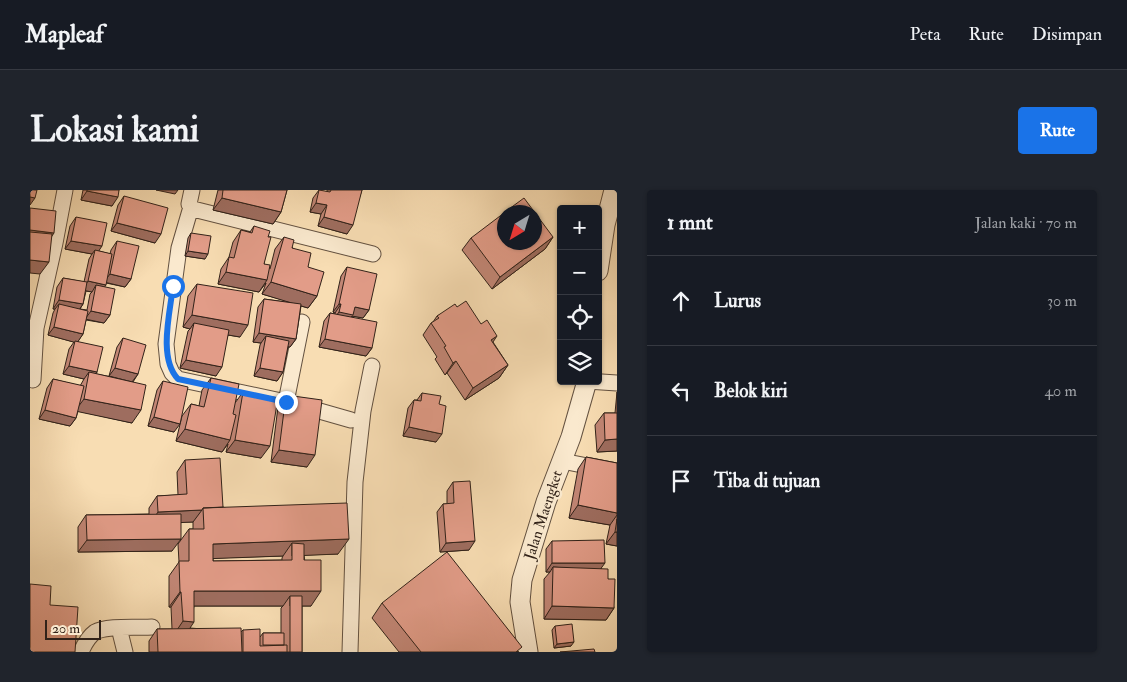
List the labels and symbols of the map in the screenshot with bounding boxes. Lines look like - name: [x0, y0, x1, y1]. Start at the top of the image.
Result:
- north arrow: [497, 205, 542, 250]
- route start: [162, 275, 185, 298]
- route end: [275, 391, 298, 414]
- street label: Jalan Maengket: [520, 468, 568, 564]
- scale bar: [45, 617, 101, 640]

